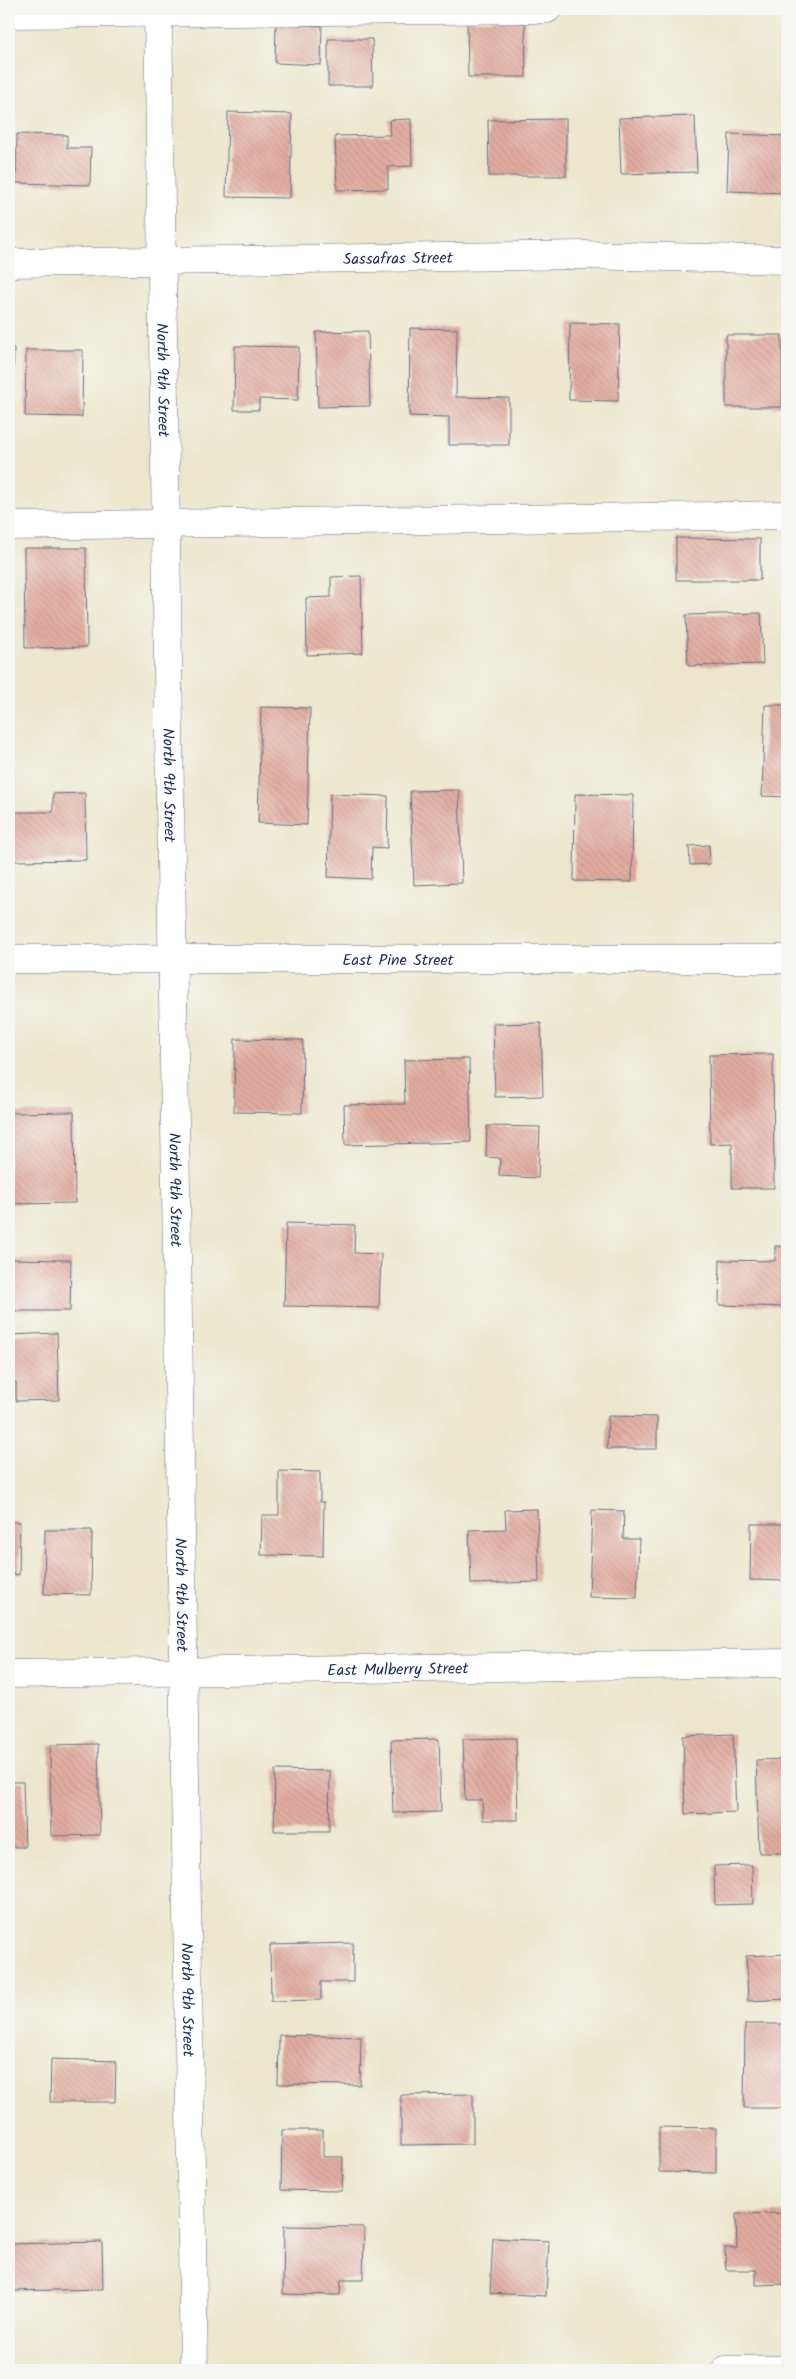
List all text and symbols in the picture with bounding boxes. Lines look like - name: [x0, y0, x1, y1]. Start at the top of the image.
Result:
- street label: Sassafras Street: [343, 246, 454, 272]
- street label: North 9th Street: [149, 323, 176, 438]
- street label: North 9th Street: [155, 728, 182, 843]
- street label: East Pine Street: [342, 948, 455, 973]
- street label: North 9th Street: [161, 1133, 188, 1248]
- street label: North 9th Street: [167, 1538, 194, 1653]
- street label: East Mulberry Street: [327, 1656, 470, 1683]
- street label: North 9th Street: [173, 1942, 200, 2058]

